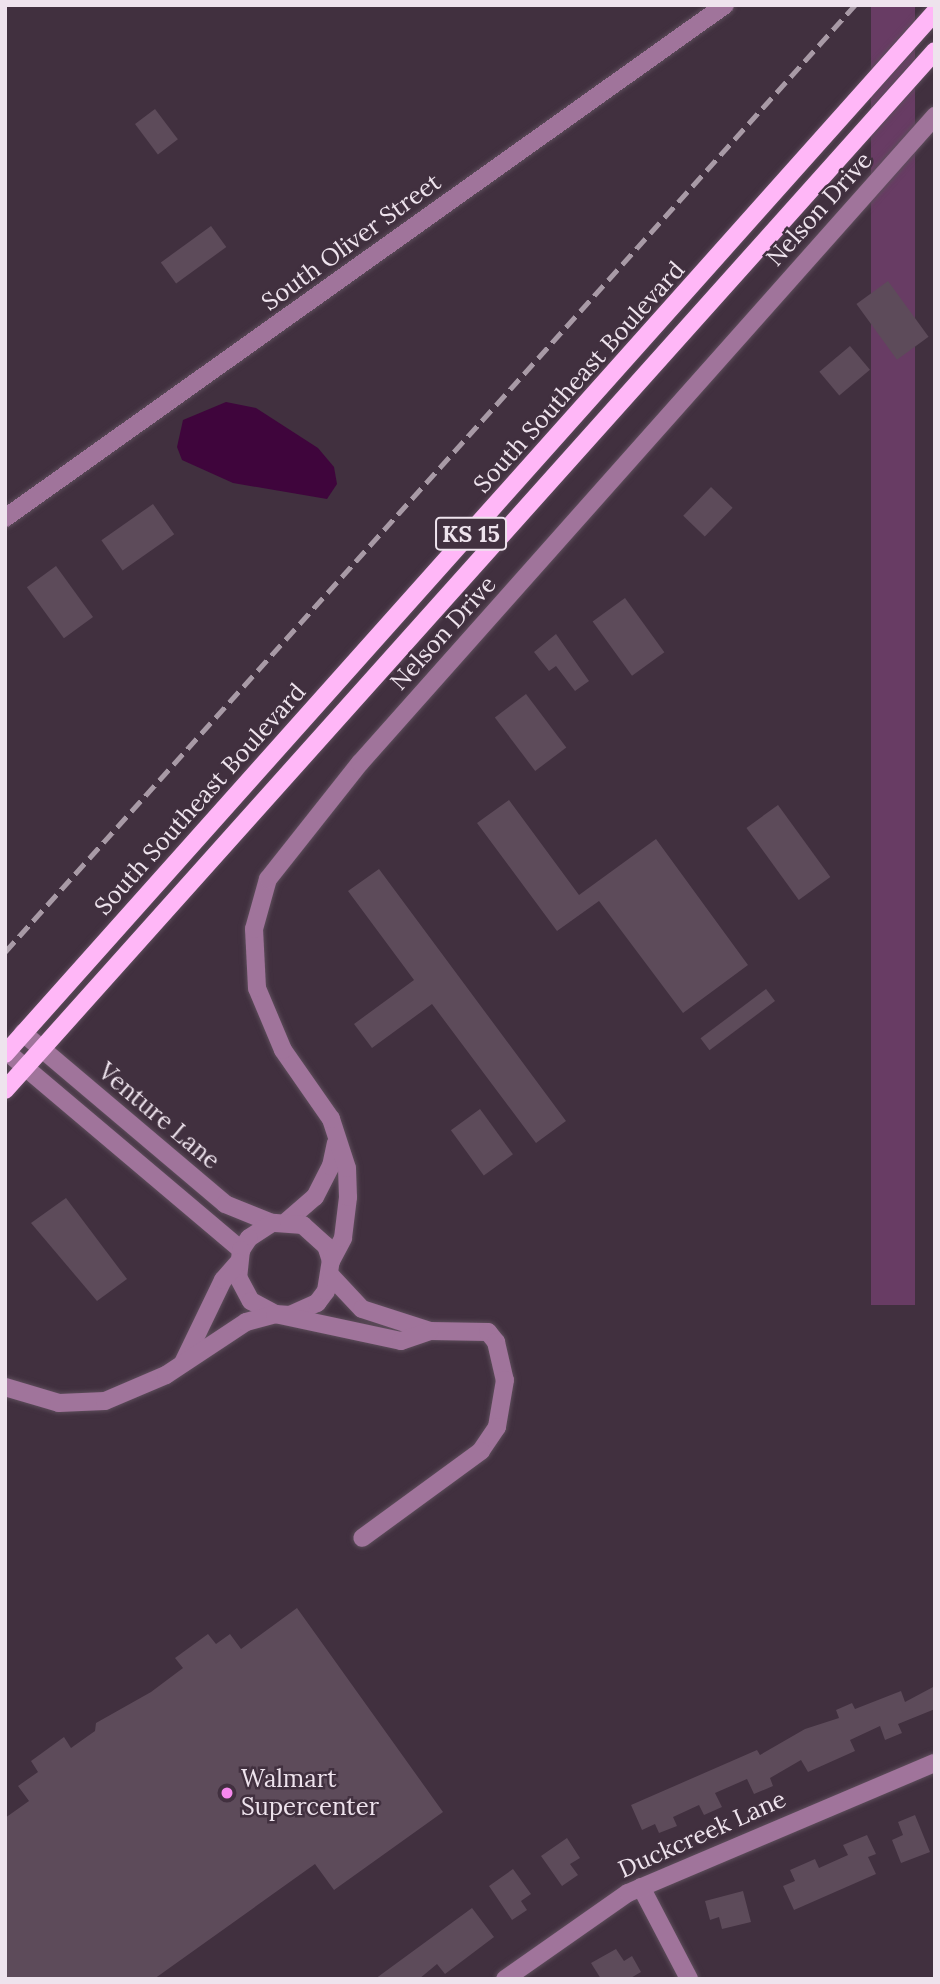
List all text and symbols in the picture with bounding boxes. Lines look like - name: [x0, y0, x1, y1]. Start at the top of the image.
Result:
- street label: Nelson Drive: [760, 146, 878, 272]
- street label: South Oliver Street: [256, 167, 446, 317]
- street label: South Southeast Boulevard: [468, 255, 690, 499]
- road number: KS 15: [434, 514, 508, 554]
- street label: Nelson Drive: [384, 570, 502, 696]
- street label: South Southeast Boulevard: [89, 677, 311, 921]
- street label: Venture Lane: [92, 1057, 226, 1175]
- place label: Walmart Supercenter: [241, 1765, 379, 1821]
- street label: Duckcreek Lane: [614, 1784, 790, 1884]
- marker: Walmart Supercenter: [219, 1785, 235, 1801]

